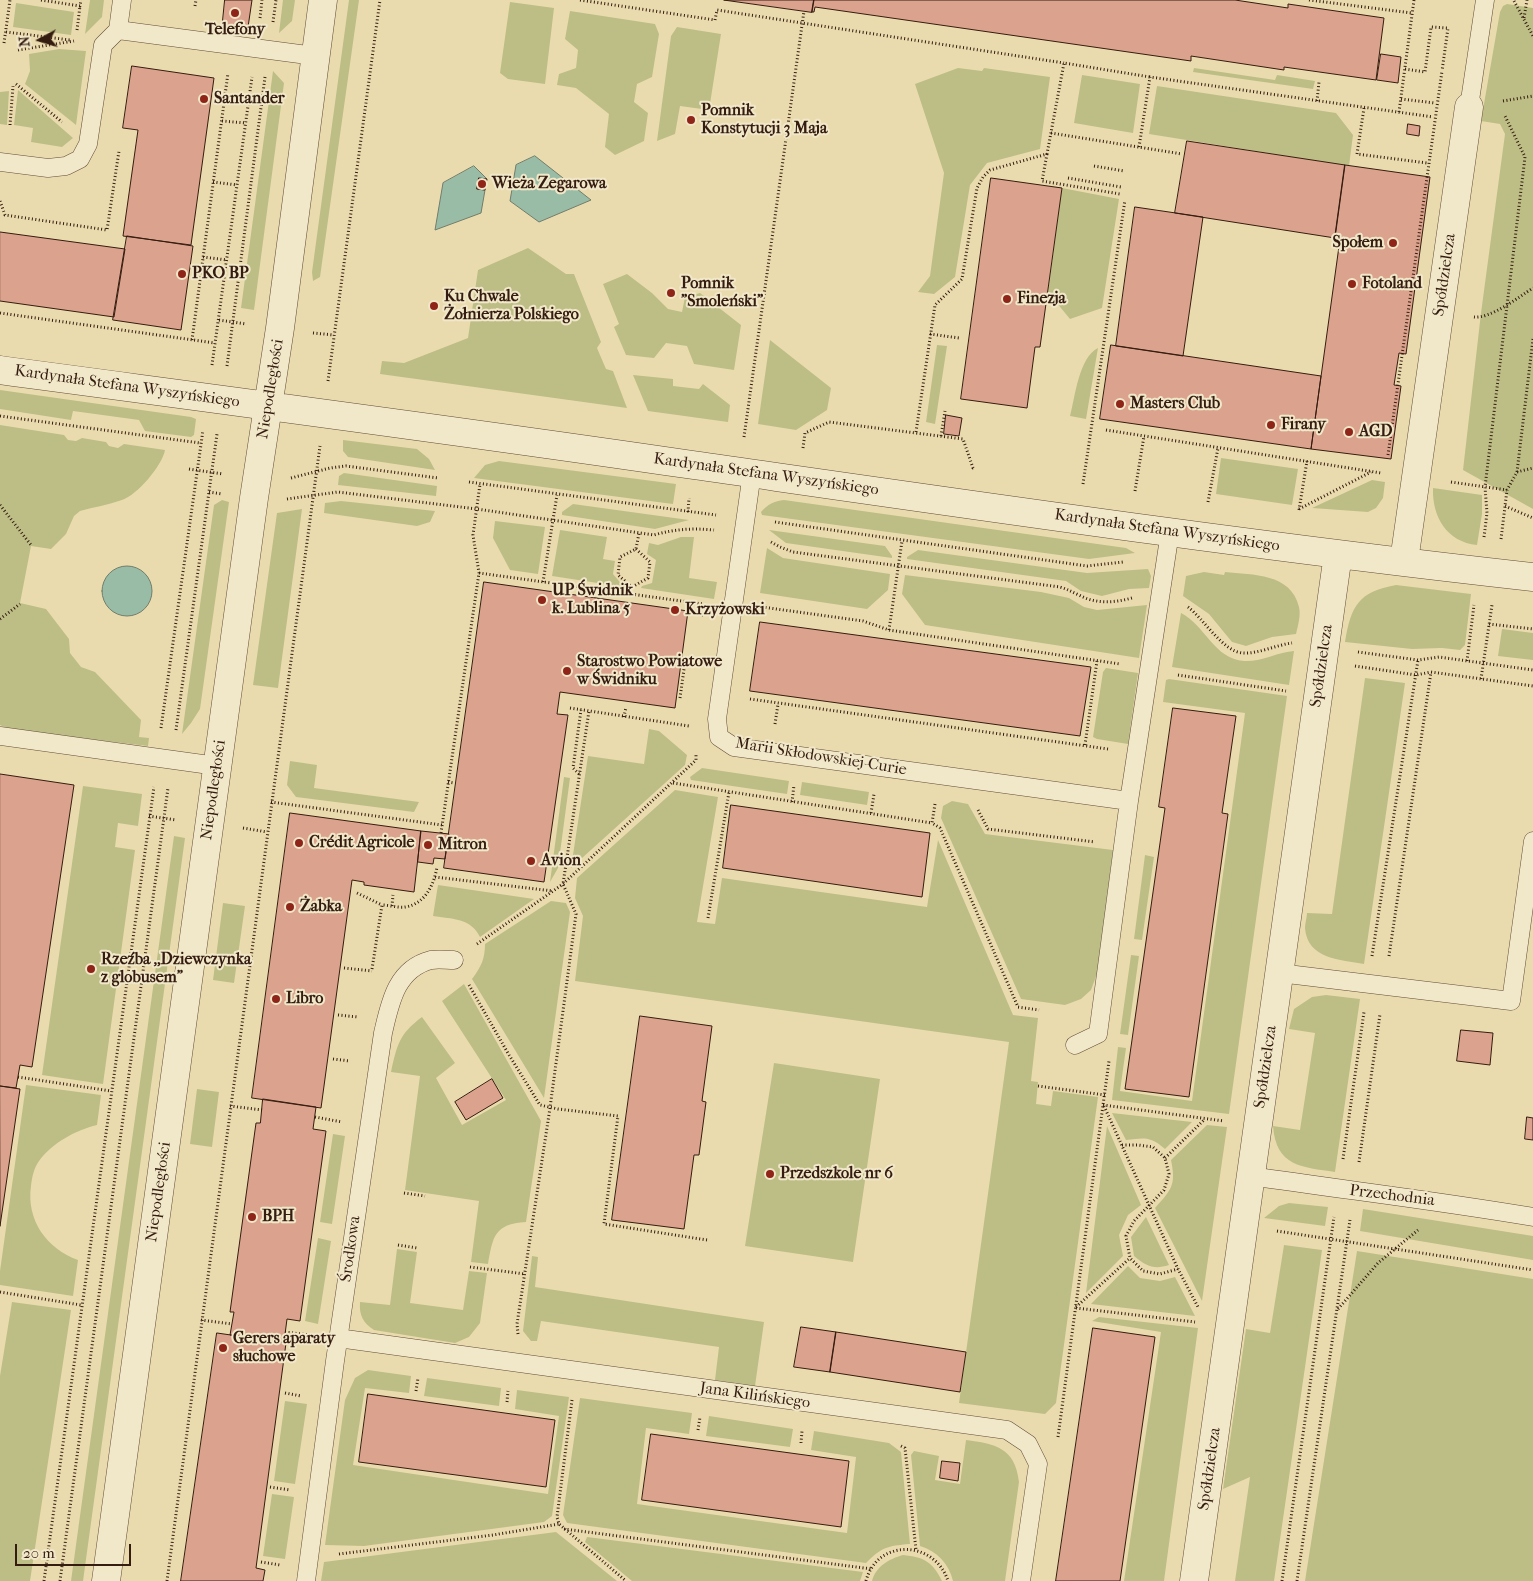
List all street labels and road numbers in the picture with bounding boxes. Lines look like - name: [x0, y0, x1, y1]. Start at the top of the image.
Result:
- street label: Spółdzielcza: [1430, 232, 1460, 318]
- street label: Niepodległości: [254, 338, 288, 440]
- street label: Kardynała Stefana Wyszyńskiego: [13, 362, 241, 412]
- street label: Kardynała Stefana Wyszyńskiego: [652, 450, 880, 500]
- street label: Kardynała Stefana Wyszyńskiego: [1053, 506, 1281, 556]
- street label: Spółdzielcza: [1307, 623, 1337, 709]
- street label: Marii Skłodowskiej-Curie: [734, 734, 908, 780]
- street label: Niepodległości: [197, 739, 231, 841]
- street label: Spółdzielcza: [1251, 1024, 1281, 1110]
- street label: Niepodległości: [142, 1141, 176, 1243]
- street label: Przechodnia: [1348, 1181, 1436, 1211]
- street label: Środkowa: [337, 1215, 365, 1283]
- street label: Jana Kilińskiego: [699, 1379, 811, 1413]
- street label: Spółdzielcza: [1195, 1426, 1225, 1512]

